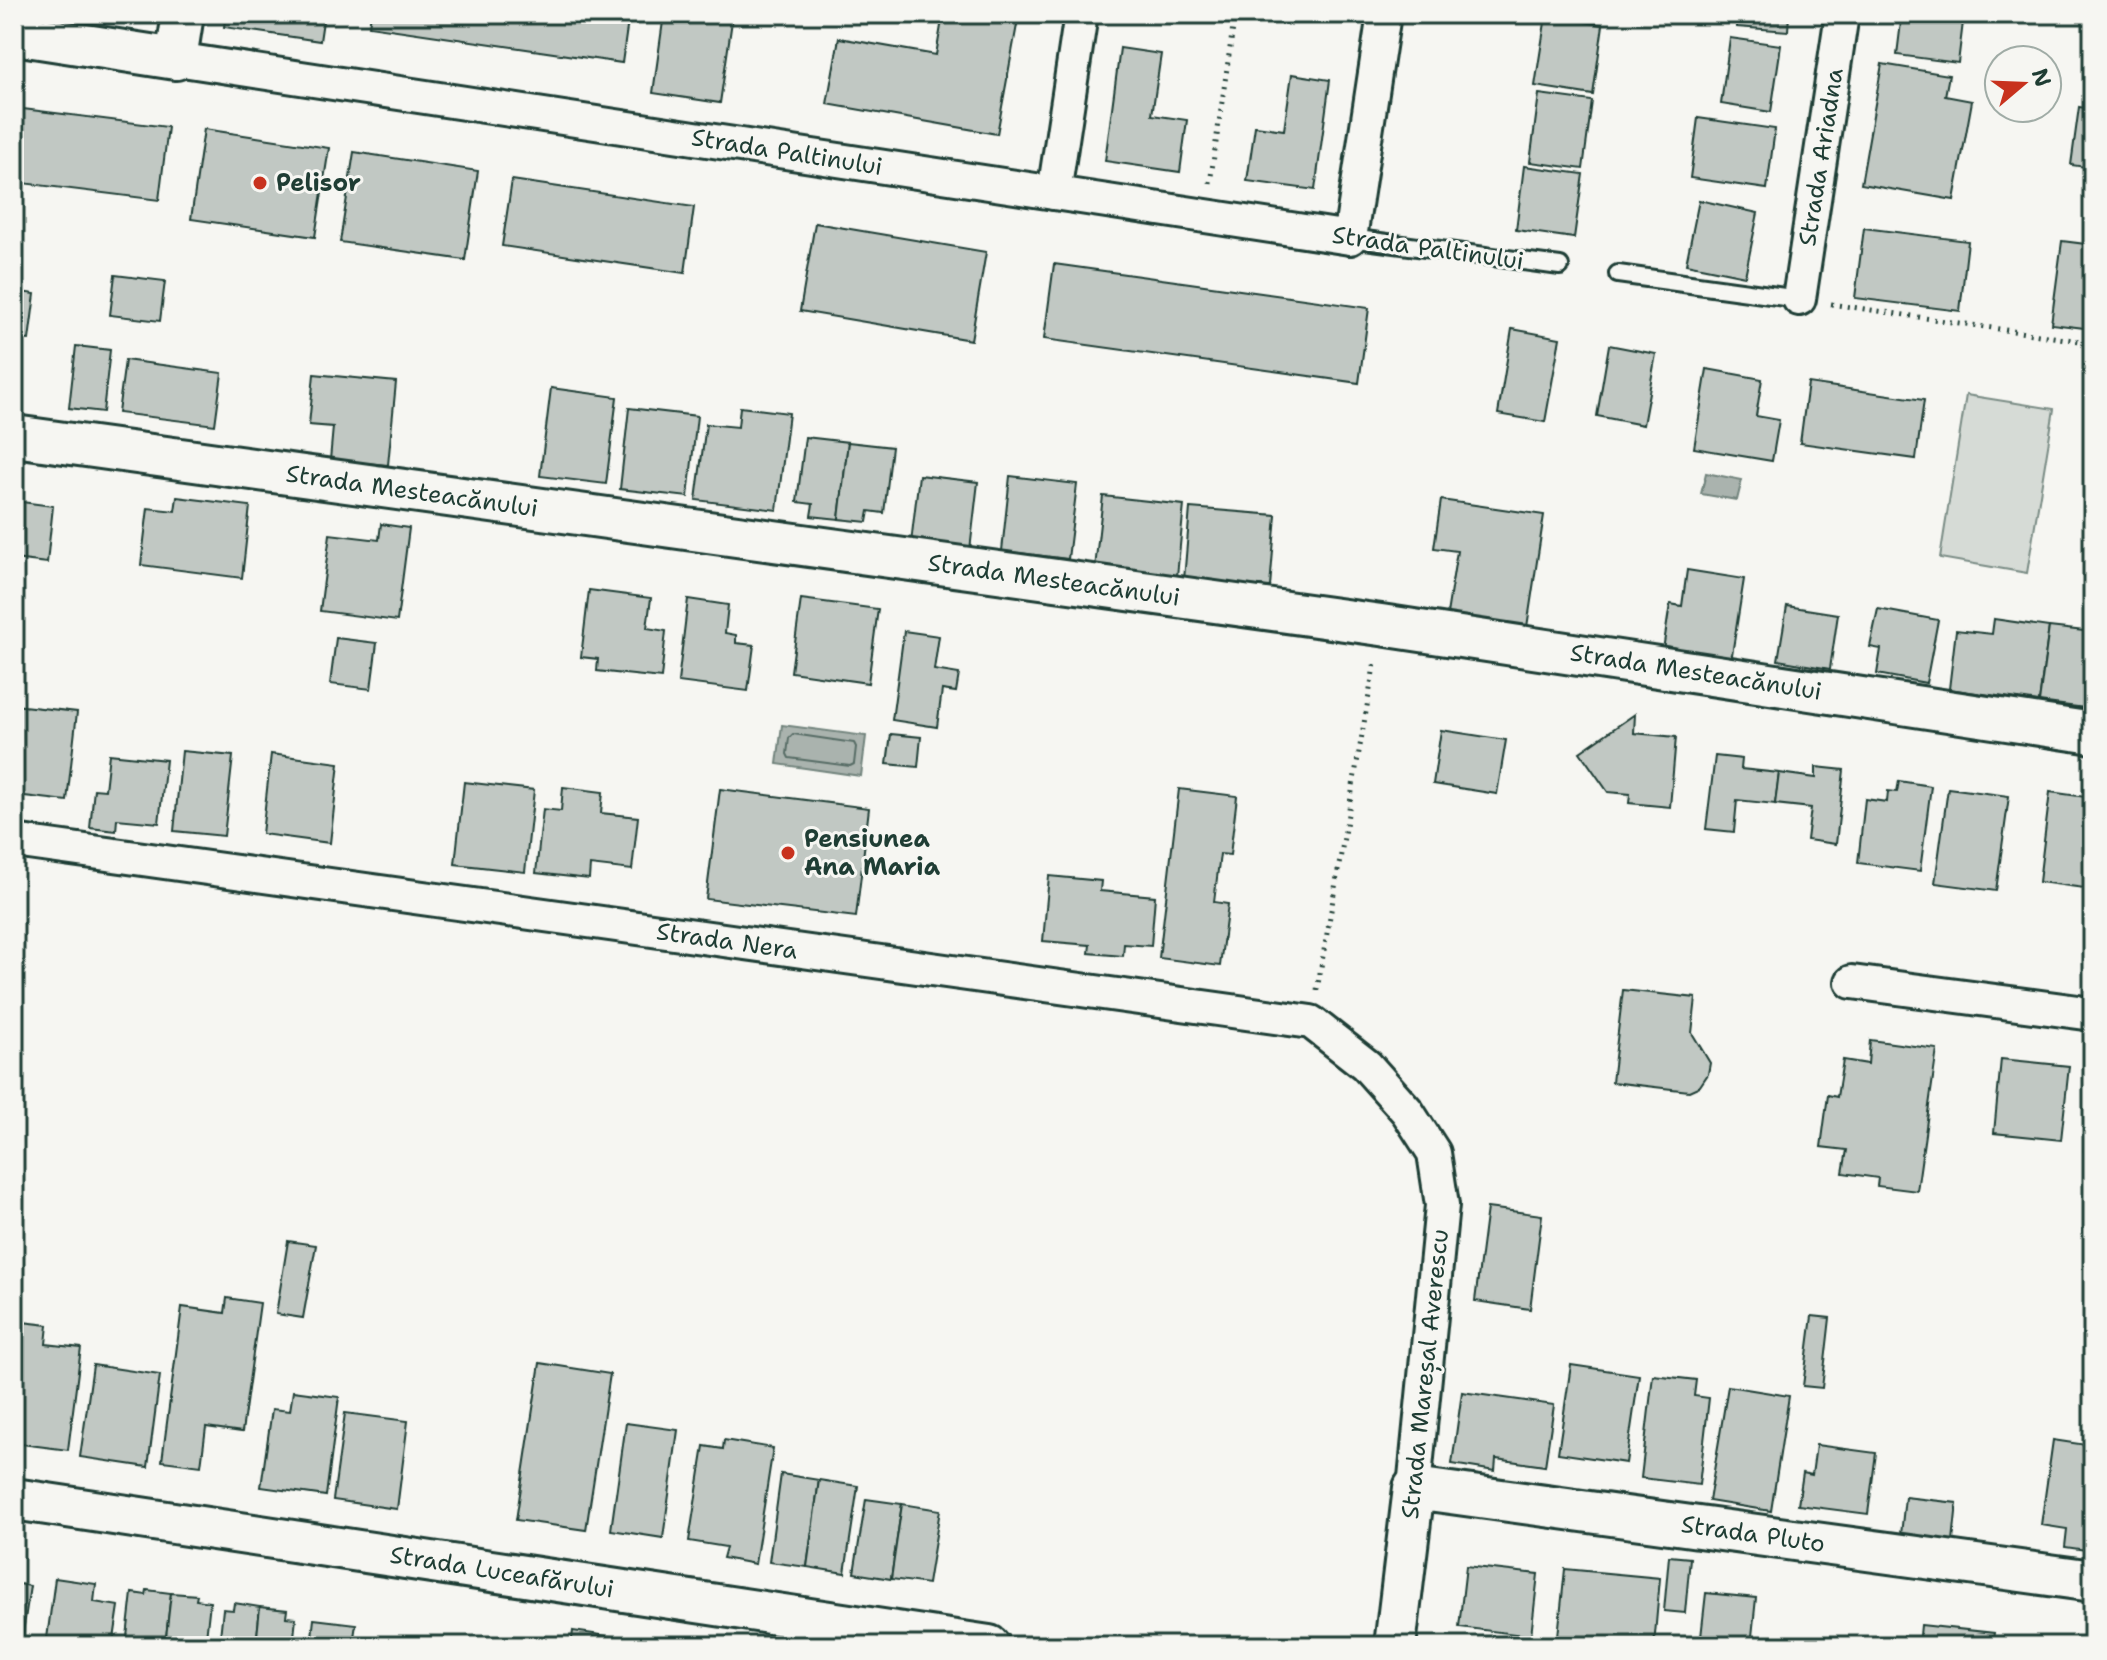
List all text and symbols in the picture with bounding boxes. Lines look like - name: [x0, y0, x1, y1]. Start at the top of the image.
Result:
- north arrow: [1983, 44, 2063, 124]
- text: N: [2025, 65, 2058, 91]
- street label: Strada Ariadna: [1791, 66, 1851, 248]
- street label: Strada Paltinului: [689, 121, 885, 183]
- place label: Pelisor: [276, 167, 361, 199]
- marker: Pelisor: [251, 174, 269, 192]
- street label: Strada Paltinului: [1330, 219, 1526, 277]
- street label: Strada Mesteacănului: [284, 457, 540, 525]
- street label: Strada Mesteacănului: [926, 546, 1182, 614]
- street label: Strada Mesteacănului: [1568, 636, 1824, 708]
- place label: Pensiunea Ana Maria: [804, 823, 941, 883]
- marker: Pensiunea Ana Maria: [779, 844, 797, 862]
- street label: Strada Nera: [654, 915, 800, 967]
- street label: Strada Mareșal Averescu: [1394, 1227, 1456, 1521]
- street label: Strada Pluto: [1679, 1508, 1827, 1560]
- street label: Strada Luceafărului: [388, 1538, 616, 1606]

